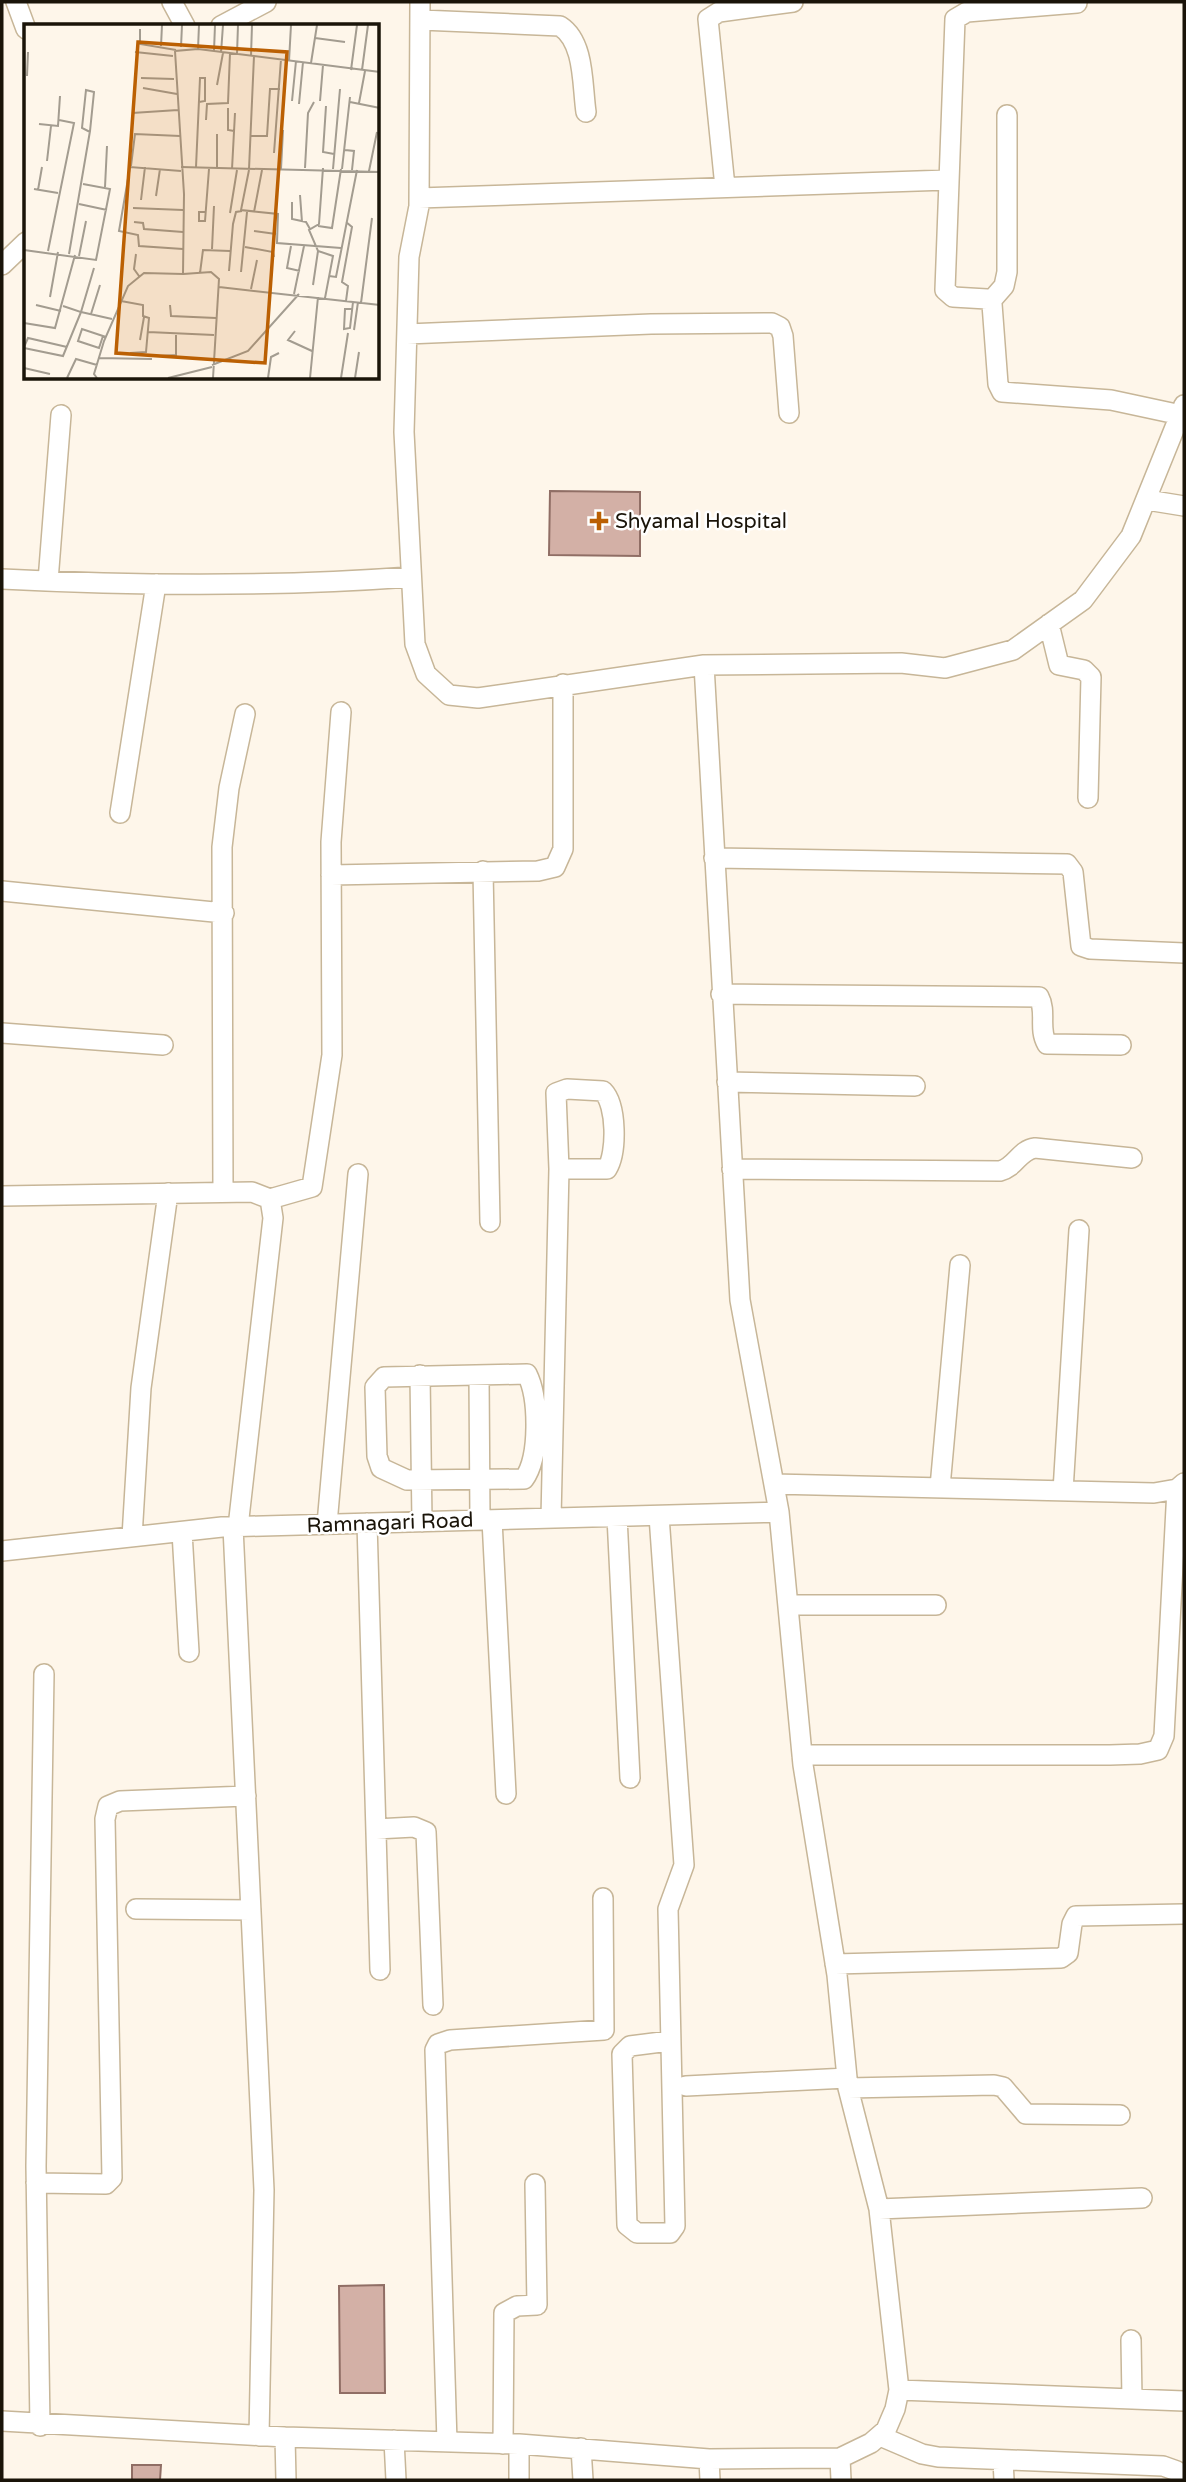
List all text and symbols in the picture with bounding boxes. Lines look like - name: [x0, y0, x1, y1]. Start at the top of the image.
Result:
- inset map: [24, 24, 380, 380]
- place label: Shyamal Hospital: [615, 509, 787, 534]
- marker: Shyamal Hospital: [589, 511, 609, 531]
- street label: Ramnagari Road: [306, 1508, 474, 1538]

